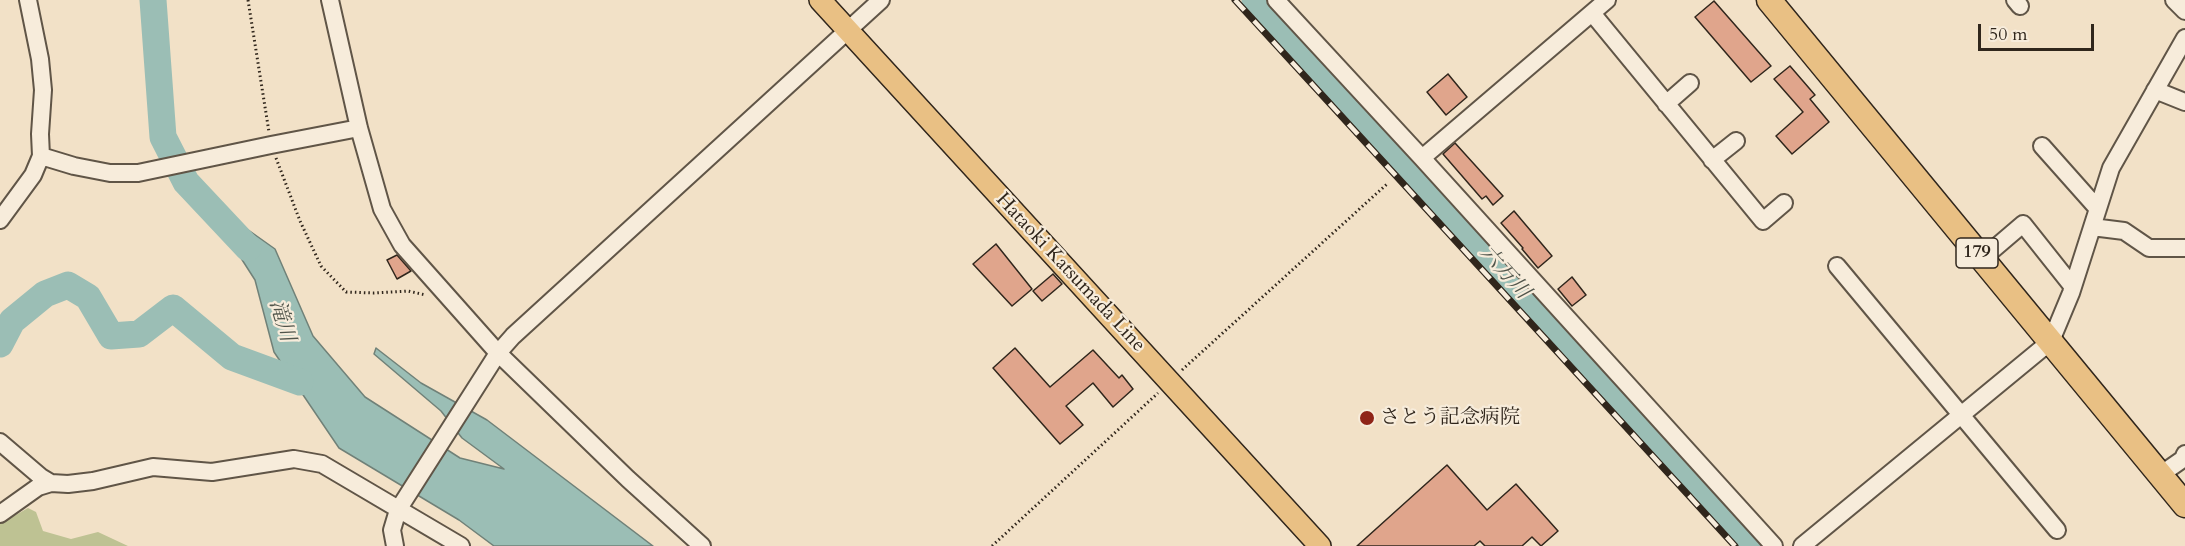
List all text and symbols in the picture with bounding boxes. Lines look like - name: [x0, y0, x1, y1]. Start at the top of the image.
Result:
- scale bar: [1981, 12, 2096, 50]
- text: 50 m: [1989, 22, 2028, 47]
- street label: Hataoki Katsumada Line: [990, 188, 1150, 358]
- road number: 179: [1956, 238, 1998, 268]
- water label: 六万川: [1474, 241, 1534, 305]
- water label: 滝川: [263, 297, 299, 345]
- place label: さとう記念病院: [1380, 406, 1520, 430]
- marker: さとう記念病院: [1358, 409, 1376, 427]

